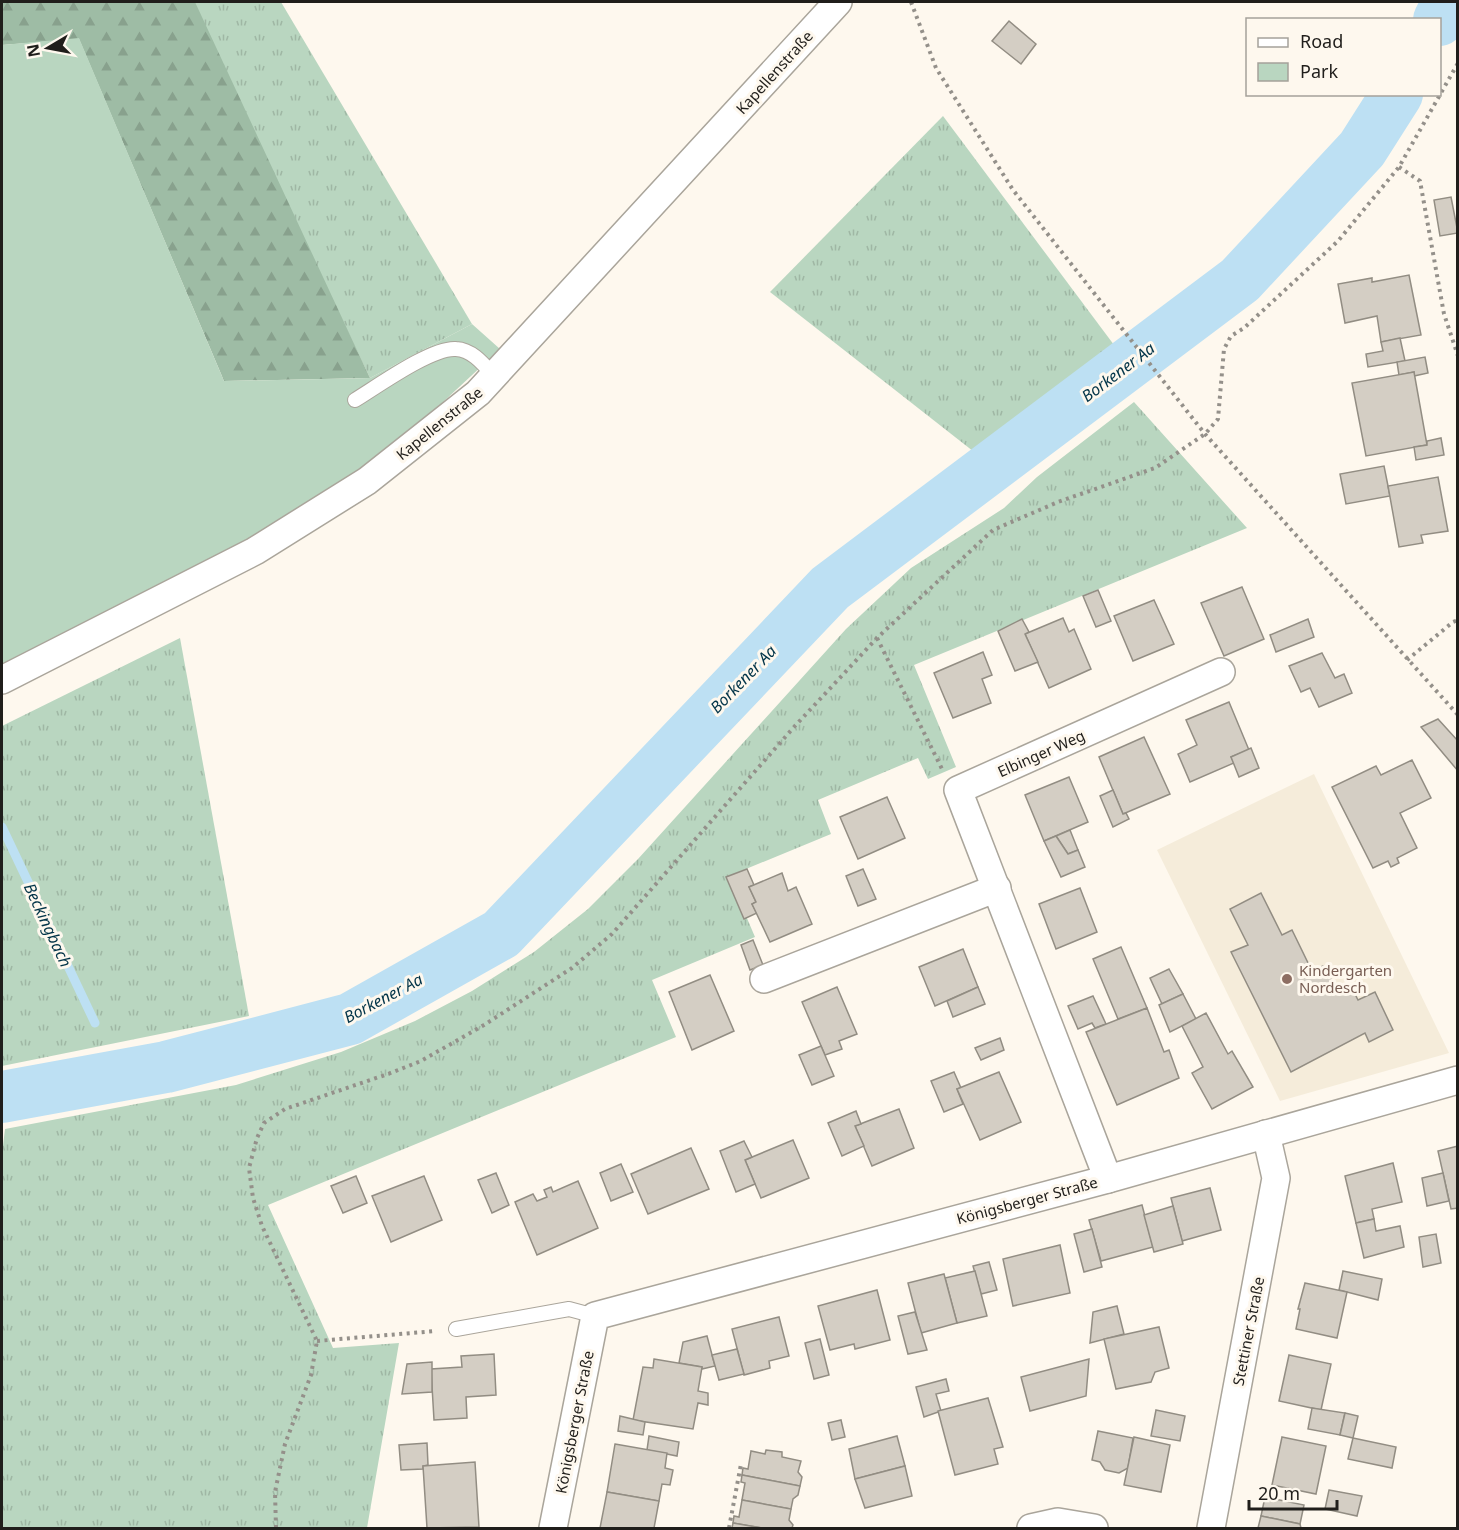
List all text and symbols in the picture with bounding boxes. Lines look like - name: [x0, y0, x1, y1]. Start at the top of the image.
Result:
- north arrow: [18, 18, 78, 78]
- legend: [1246, 18, 1441, 96]
- street label: Kapellenstraße: [731, 26, 817, 118]
- text: Road: [1300, 29, 1343, 53]
- text: N: [21, 42, 45, 59]
- text: Park: [1300, 59, 1338, 83]
- water label: Borkener Aa: [1077, 337, 1159, 407]
- street label: Kapellenstraße: [392, 382, 486, 464]
- water label: Borkener Aa: [705, 640, 781, 718]
- street label: Elbinger Weg: [994, 725, 1088, 781]
- water label: Beckingbach: [19, 879, 77, 971]
- place label: Kindergarten Nordesch: [1299, 960, 1392, 997]
- water label: Borkener Aa: [340, 968, 426, 1028]
- marker: Kindergarten Nordesch: [1280, 972, 1294, 986]
- street label: Königsberger Straße: [954, 1172, 1100, 1228]
- street label: Stettiner Straße: [1228, 1275, 1268, 1387]
- street label: Königsberger Straße: [550, 1349, 598, 1495]
- scale bar: [1249, 1473, 1338, 1511]
- text: 20 m: [1258, 1481, 1300, 1505]

